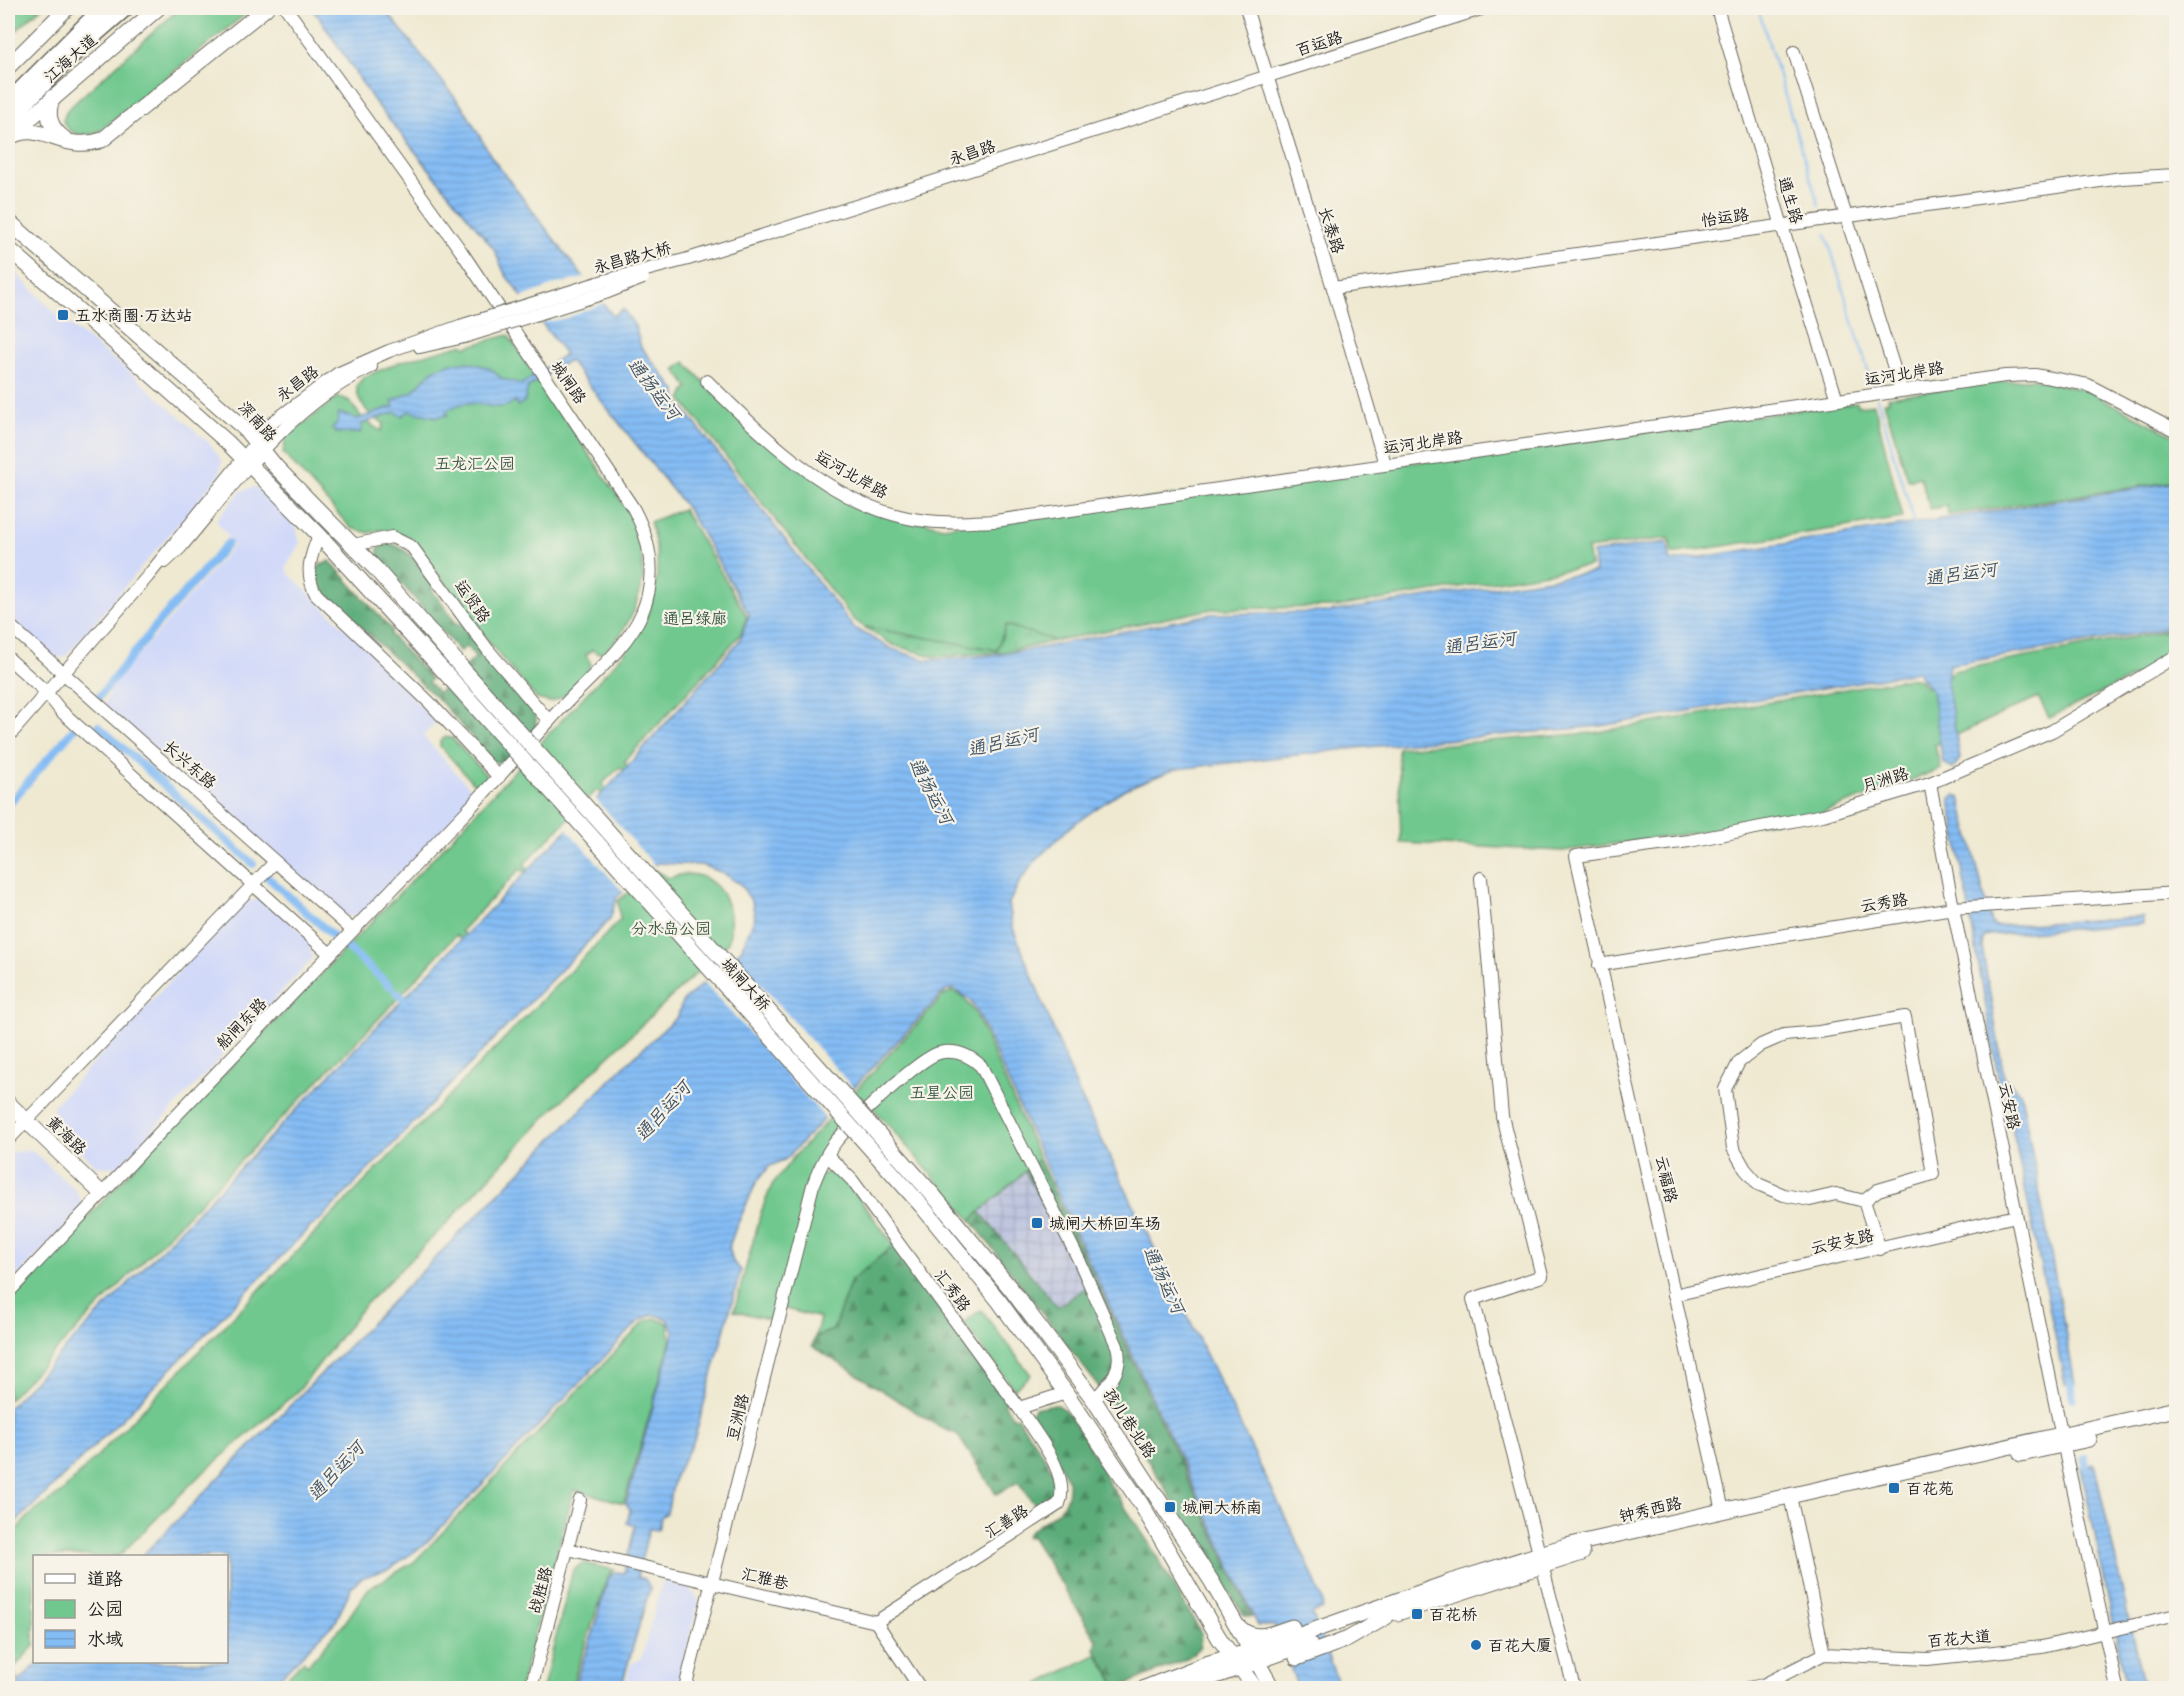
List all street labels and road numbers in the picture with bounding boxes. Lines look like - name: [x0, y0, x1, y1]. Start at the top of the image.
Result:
- street label: 百运路: [1293, 27, 1345, 61]
- street label: 江海大道: [40, 30, 101, 87]
- street label: 永昌路: [946, 136, 998, 170]
- street label: 通生路: [1773, 174, 1807, 226]
- street label: 长泰路: [1314, 204, 1348, 256]
- street label: 怡运路: [1700, 205, 1750, 231]
- street label: 永昌路大桥: [591, 238, 673, 278]
- street label: 城闸路: [546, 357, 590, 408]
- street label: 运河北岸路: [1863, 358, 1945, 390]
- street label: 永昌路: [272, 361, 323, 406]
- street label: 深南路: [234, 397, 281, 446]
- street label: 运河北岸路: [1382, 428, 1464, 458]
- street label: 运河北岸路: [812, 447, 891, 503]
- street label: 运贤路: [450, 576, 494, 627]
- street label: 长兴东路: [159, 736, 220, 793]
- street label: 月洲路: [1859, 763, 1911, 797]
- street label: 云秀路: [1859, 889, 1909, 917]
- street label: 城闸大桥: [716, 954, 774, 1015]
- street label: 船闸东路: [212, 994, 271, 1054]
- street label: 云安路: [1994, 1081, 2024, 1132]
- street label: 黄海路: [42, 1112, 91, 1160]
- street label: 云福路: [1651, 1154, 1681, 1205]
- street label: 云安支路: [1809, 1225, 1876, 1259]
- street label: 汇秀路: [930, 1265, 975, 1316]
- street label: 孩儿巷北路: [1099, 1385, 1160, 1462]
- street label: 豆洲路: [722, 1392, 753, 1443]
- street label: 钟秀西路: [1617, 1493, 1684, 1527]
- street label: 汇善路: [981, 1501, 1032, 1543]
- street label: 战胜路: [525, 1564, 557, 1616]
- street label: 汇雅巷: [739, 1564, 790, 1594]
- street label: 百花大道: [1926, 1626, 1992, 1652]

